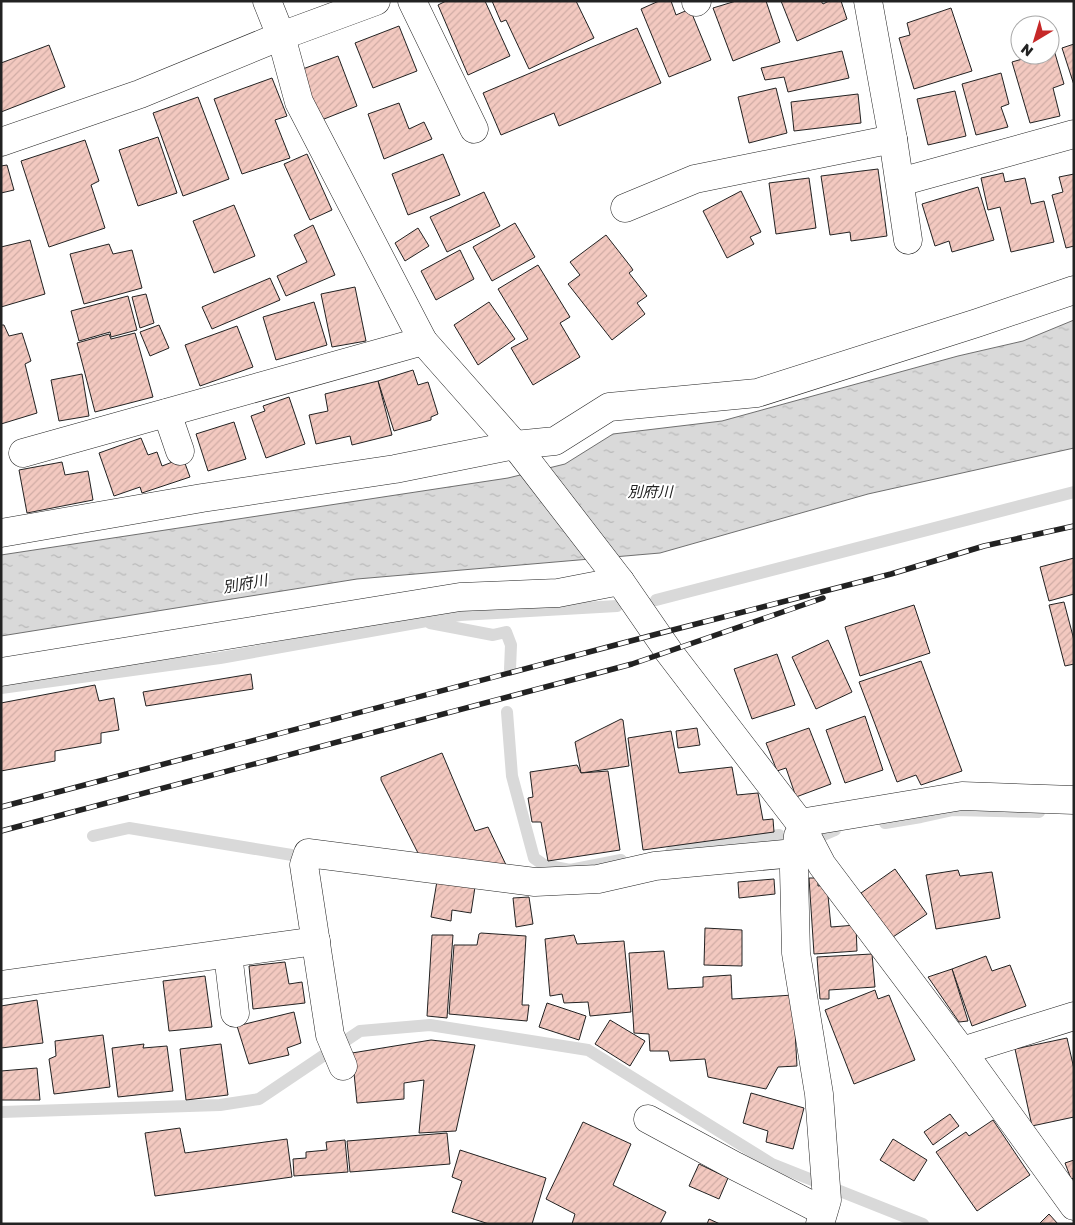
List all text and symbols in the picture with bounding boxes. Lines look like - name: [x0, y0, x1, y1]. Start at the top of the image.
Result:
- north arrow: [1010, 15, 1060, 65]
- text: N: [1017, 41, 1036, 61]
- water label: 別府川: [627, 482, 674, 500]
- water label: 別府川: [221, 570, 271, 596]

